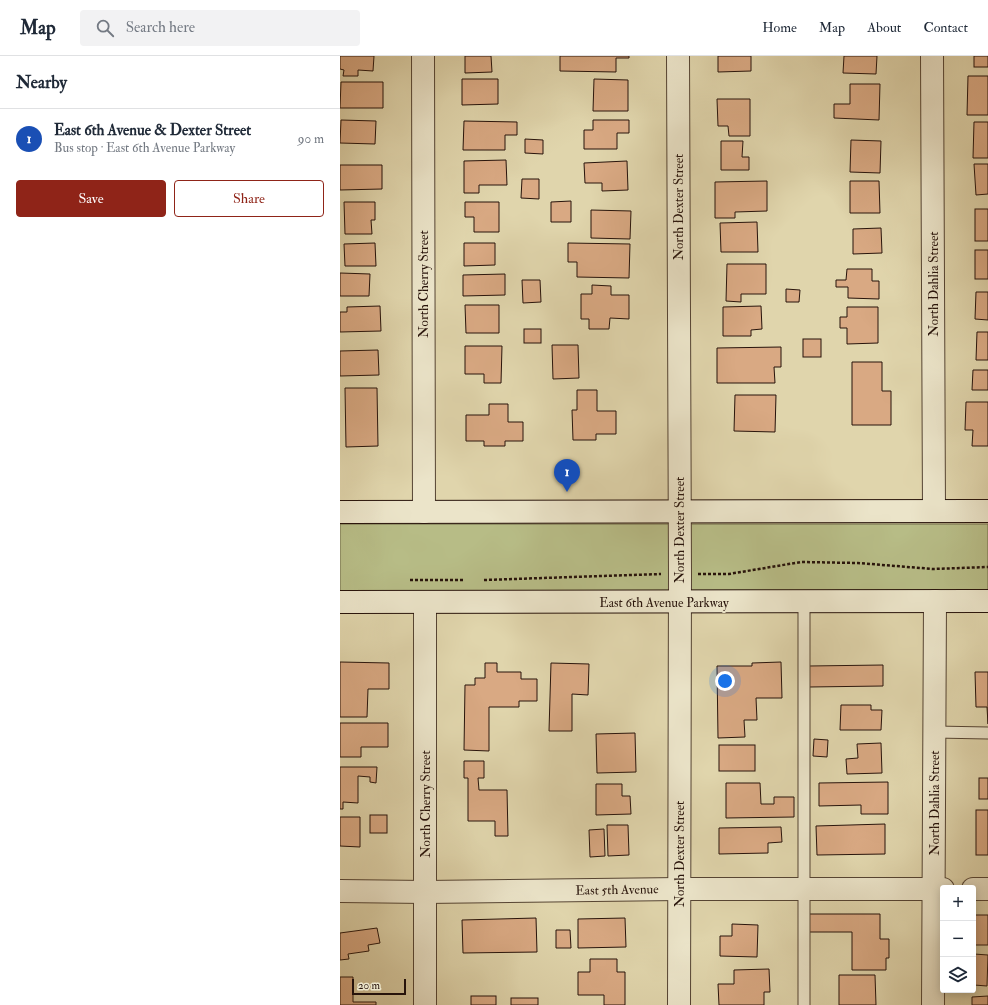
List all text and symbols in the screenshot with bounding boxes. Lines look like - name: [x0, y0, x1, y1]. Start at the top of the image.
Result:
- search box: [80, 10, 360, 46]
- text: Map: [20, 16, 56, 40]
- icon: search: [94, 17, 116, 39]
- text: Search here: [126, 18, 195, 37]
- text: Home: [762, 19, 797, 36]
- text: Map: [819, 19, 845, 36]
- text: About: [867, 19, 901, 36]
- text: Contact: [923, 19, 968, 36]
- text: Nearby: [16, 72, 67, 93]
- text: East 6th Avenue & Dexter Street: [54, 121, 251, 140]
- text: 1: [27, 131, 31, 147]
- text: 90 m: [298, 131, 324, 147]
- text: Bus stop · East 6th Avenue Parkway: [54, 140, 235, 156]
- street label: North Dexter Street: [671, 154, 687, 260]
- button: Save: [16, 180, 166, 217]
- button: Share: [174, 180, 324, 217]
- street label: North Cherry Street: [416, 230, 433, 338]
- street label: North Dahlia Street: [926, 231, 942, 337]
- pin: 1: [554, 459, 580, 492]
- street label: North Dexter Street: [672, 477, 688, 583]
- street label: East 6th Avenue Parkway: [599, 595, 729, 612]
- your location: [715, 671, 735, 691]
- street label: North Cherry Street: [418, 750, 435, 858]
- street label: North Dahlia Street: [927, 750, 943, 856]
- street label: North Dexter Street: [672, 801, 688, 907]
- street label: East 5th Avenue: [575, 881, 659, 899]
- map controls: [940, 885, 976, 993]
- button: +: [940, 885, 976, 921]
- button: −: [940, 921, 976, 957]
- button: layers: [940, 957, 976, 993]
- scale bar: [352, 977, 406, 996]
- text: 20 m: [358, 979, 380, 992]

